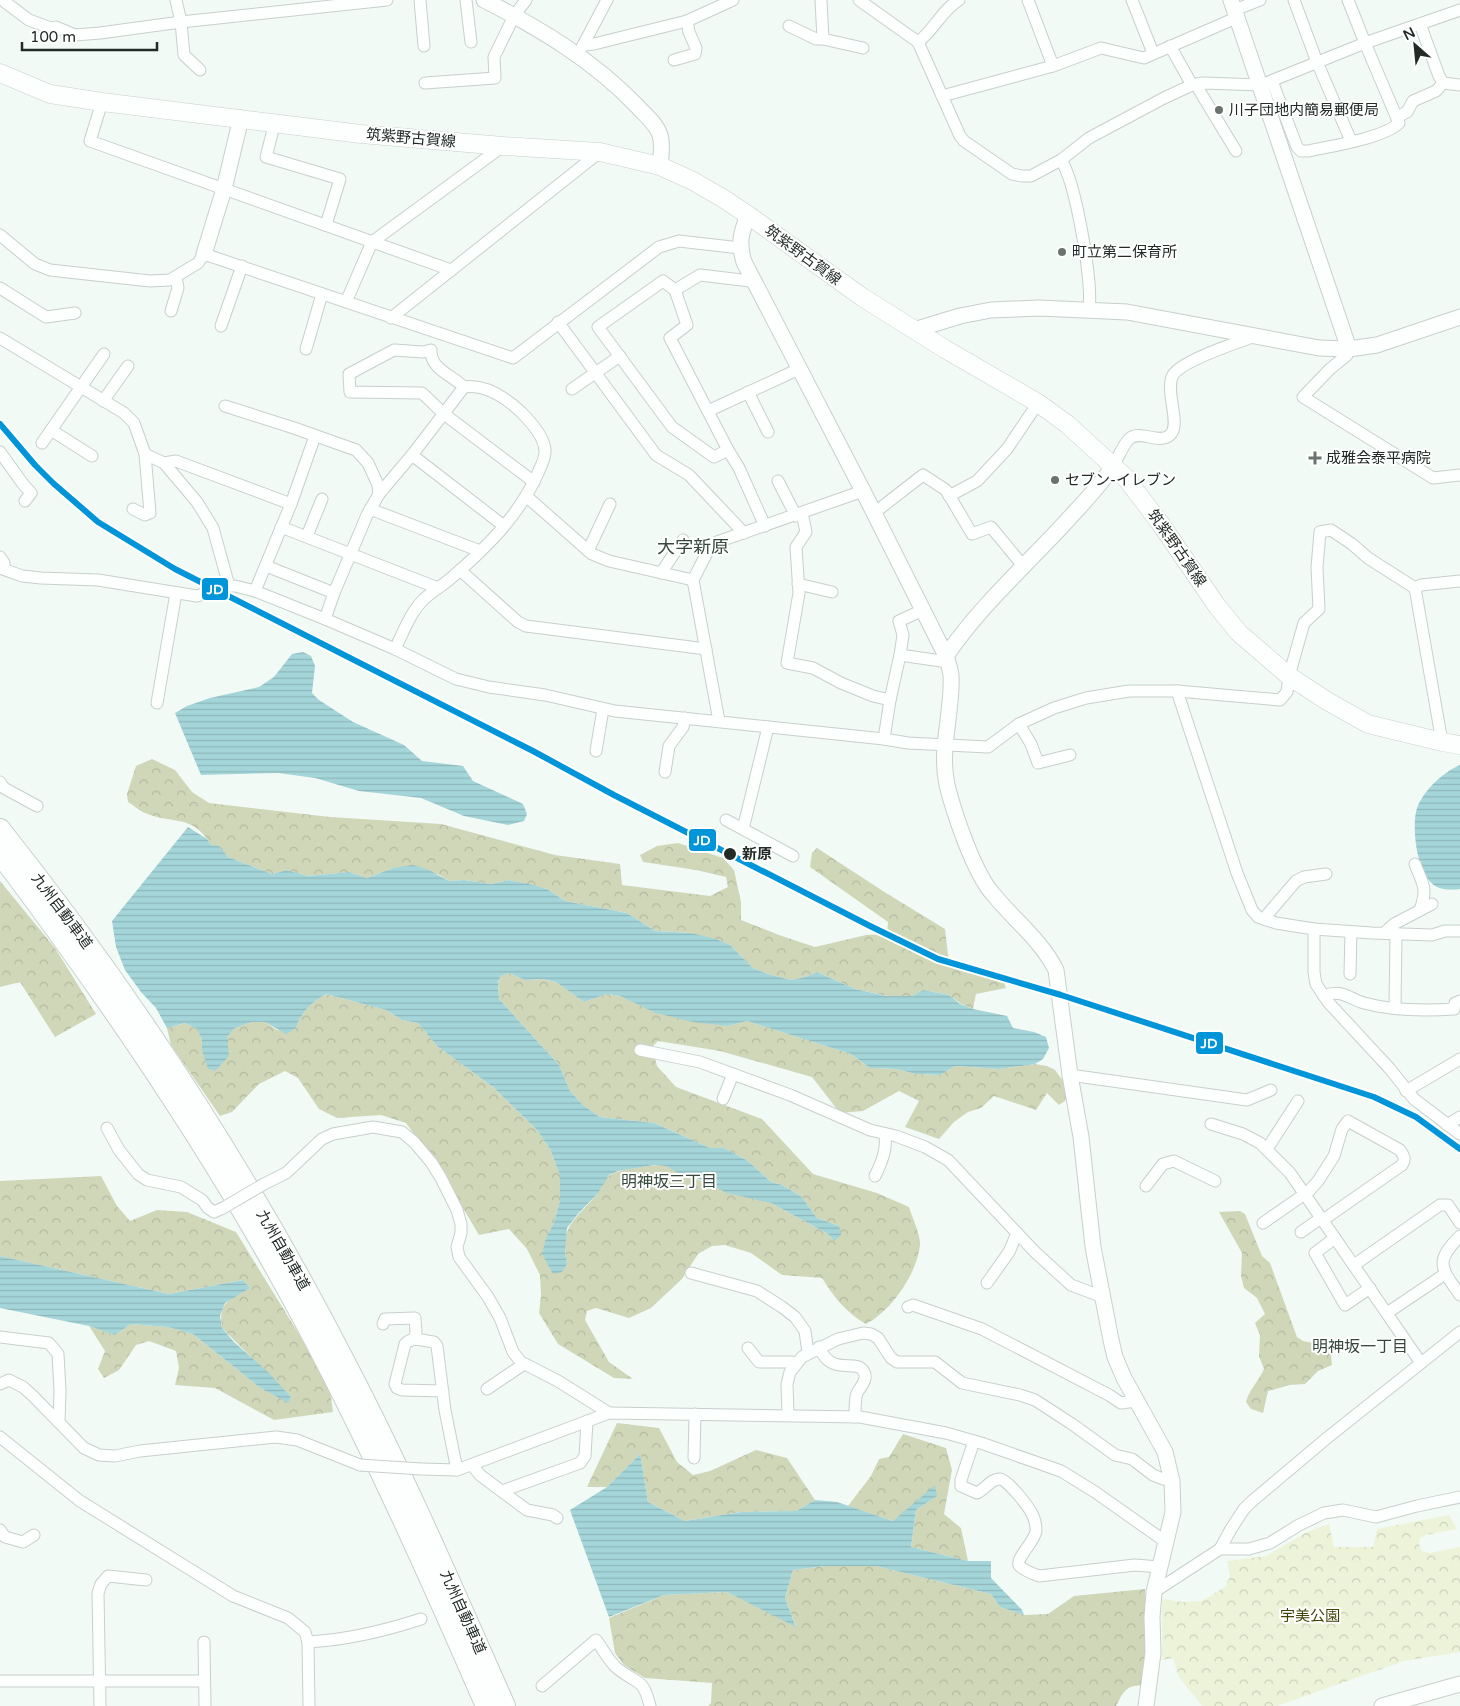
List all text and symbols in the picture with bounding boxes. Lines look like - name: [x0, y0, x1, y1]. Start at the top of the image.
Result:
- scale bar: [22, 20, 158, 52]
- north arrow: [1390, 20, 1440, 70]
- text: N: [1400, 24, 1418, 44]
- text: 100 m: [30, 28, 76, 46]
- place label: 川子団地内簡易郵便局: [1229, 101, 1379, 119]
- marker: 川子団地内簡易郵便局: [1213, 104, 1225, 116]
- street label: 筑紫野古賀線: [365, 125, 457, 151]
- street label: 筑紫野古賀線: [761, 221, 845, 289]
- place label: 町立第二保育所: [1072, 243, 1177, 261]
- marker: 町立第二保育所: [1056, 246, 1068, 258]
- place label: 成雅会泰平病院: [1326, 449, 1431, 467]
- marker: 成雅会泰平病院: [1308, 451, 1322, 465]
- place label: セブン-イレブン: [1065, 471, 1176, 489]
- marker: セブン-イレブン: [1049, 474, 1061, 486]
- street label: 筑紫野古賀線: [1144, 506, 1210, 590]
- district label: 大字新原: [657, 536, 729, 558]
- line badge: JD: [201, 577, 229, 601]
- text: JD: [205, 581, 224, 598]
- line badge: JD: [688, 828, 717, 852]
- text: JD: [692, 832, 711, 849]
- place label: 新原: [742, 845, 772, 863]
- marker: 新原: [722, 846, 738, 862]
- street label: 九州自動車道: [28, 870, 96, 952]
- line badge: JD: [1195, 1031, 1224, 1055]
- text: JD: [1199, 1035, 1218, 1052]
- district label: 明神坂三丁目: [621, 1172, 717, 1192]
- street label: 九州自動車道: [253, 1207, 313, 1293]
- district label: 明神坂一丁目: [1312, 1337, 1408, 1357]
- street label: 九州自動車道: [436, 1567, 490, 1657]
- park label: 宇美公園: [1280, 1607, 1340, 1625]

